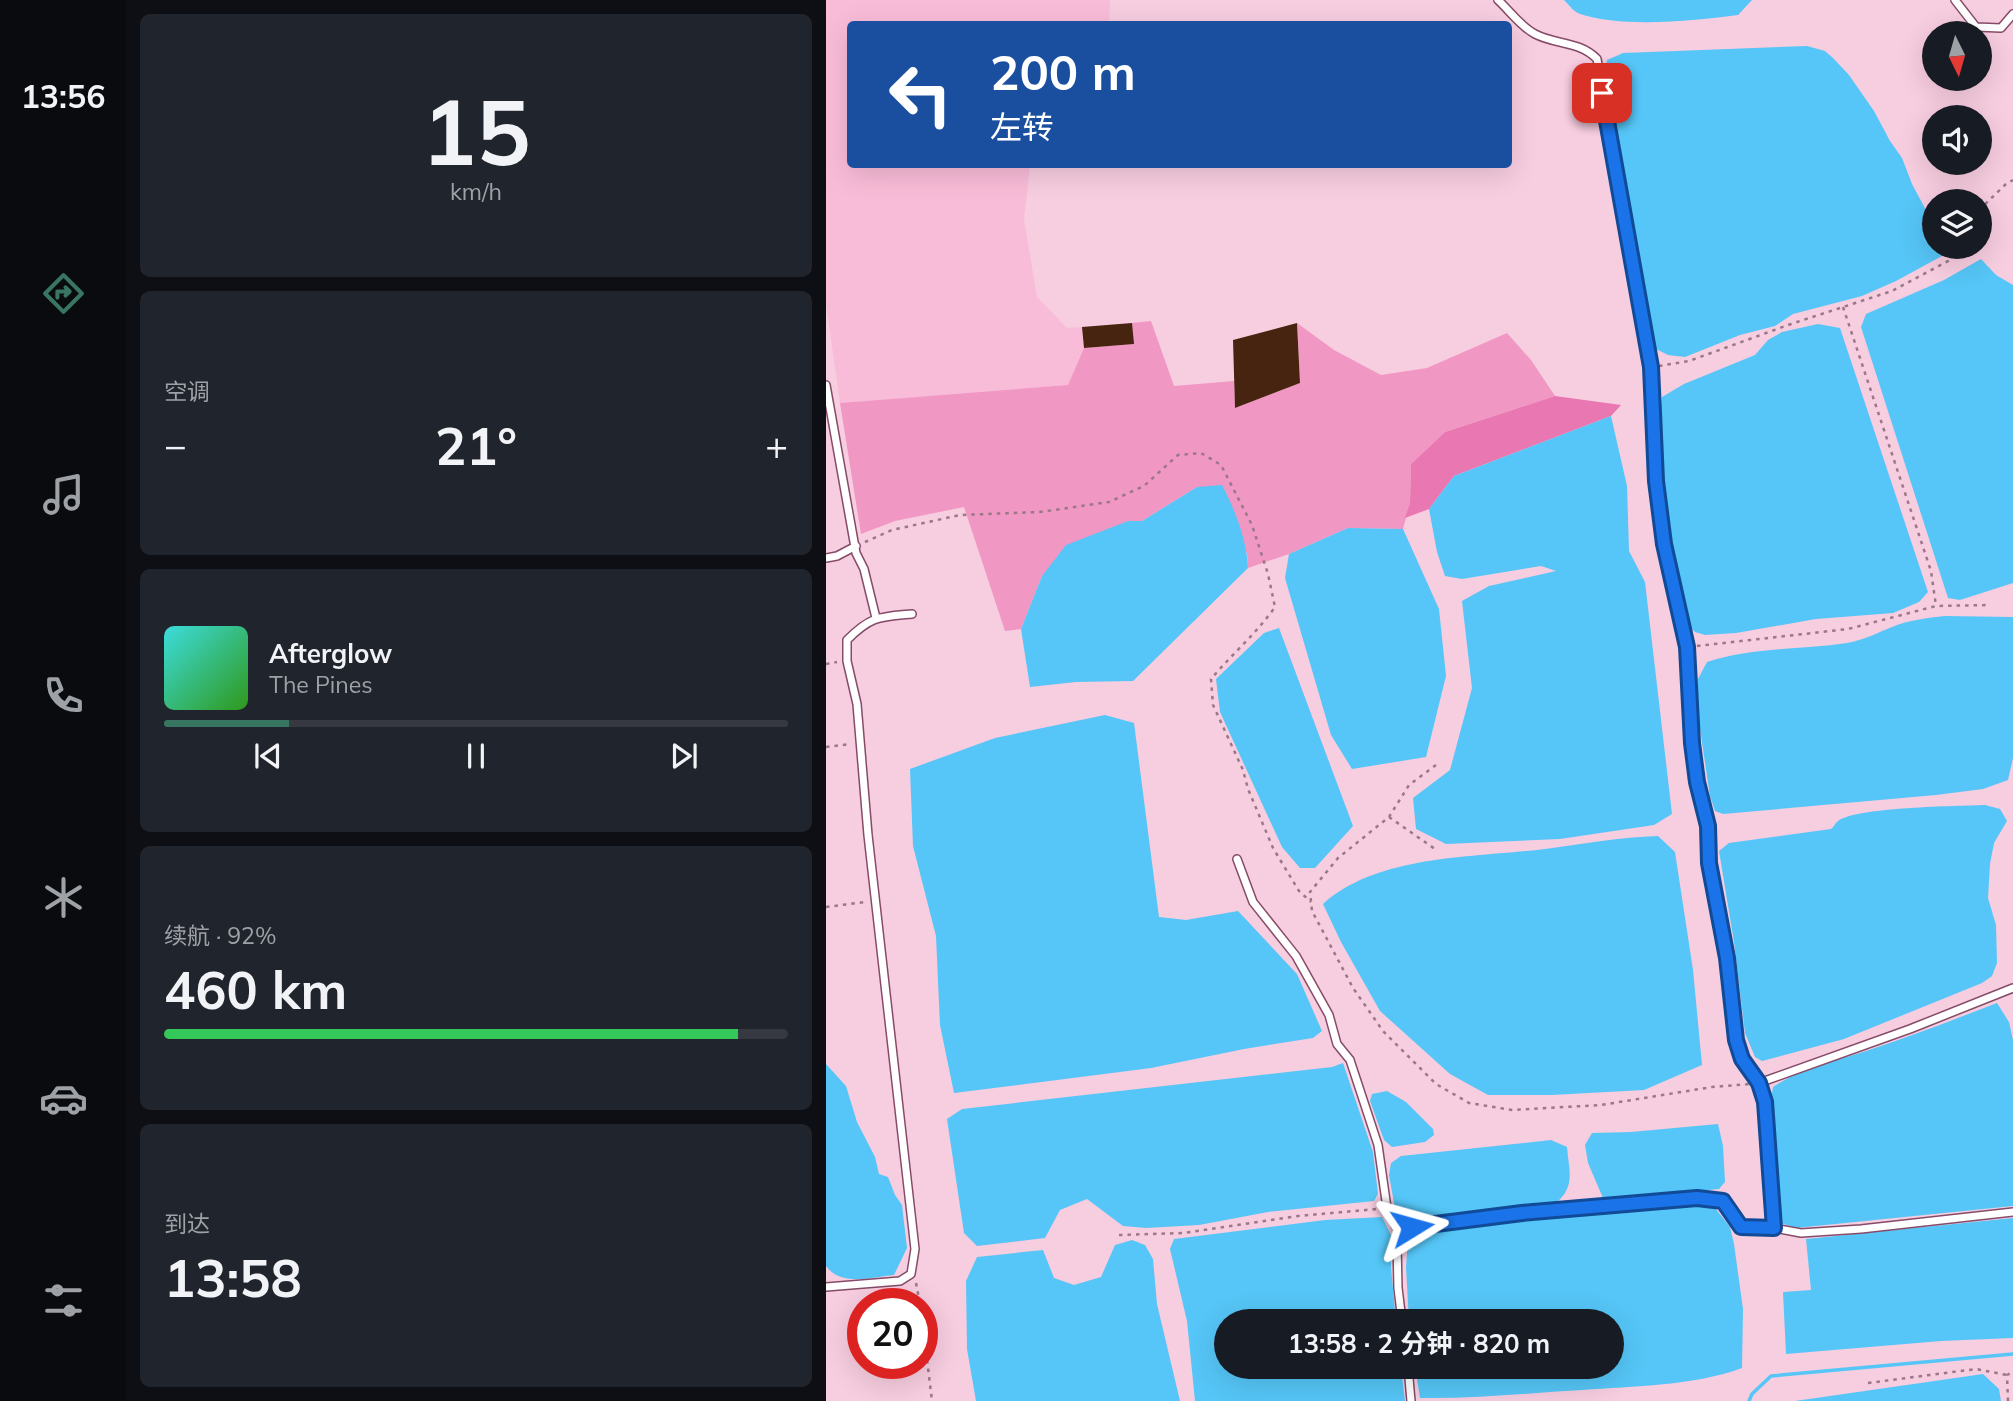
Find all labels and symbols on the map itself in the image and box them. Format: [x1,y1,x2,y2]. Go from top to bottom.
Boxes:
north arrow [1922,21,1992,91]
pin [1572,63,1632,123]
position arrow [1375,1190,1449,1264]
speed limit sign: 20 [847,1288,938,1379]

